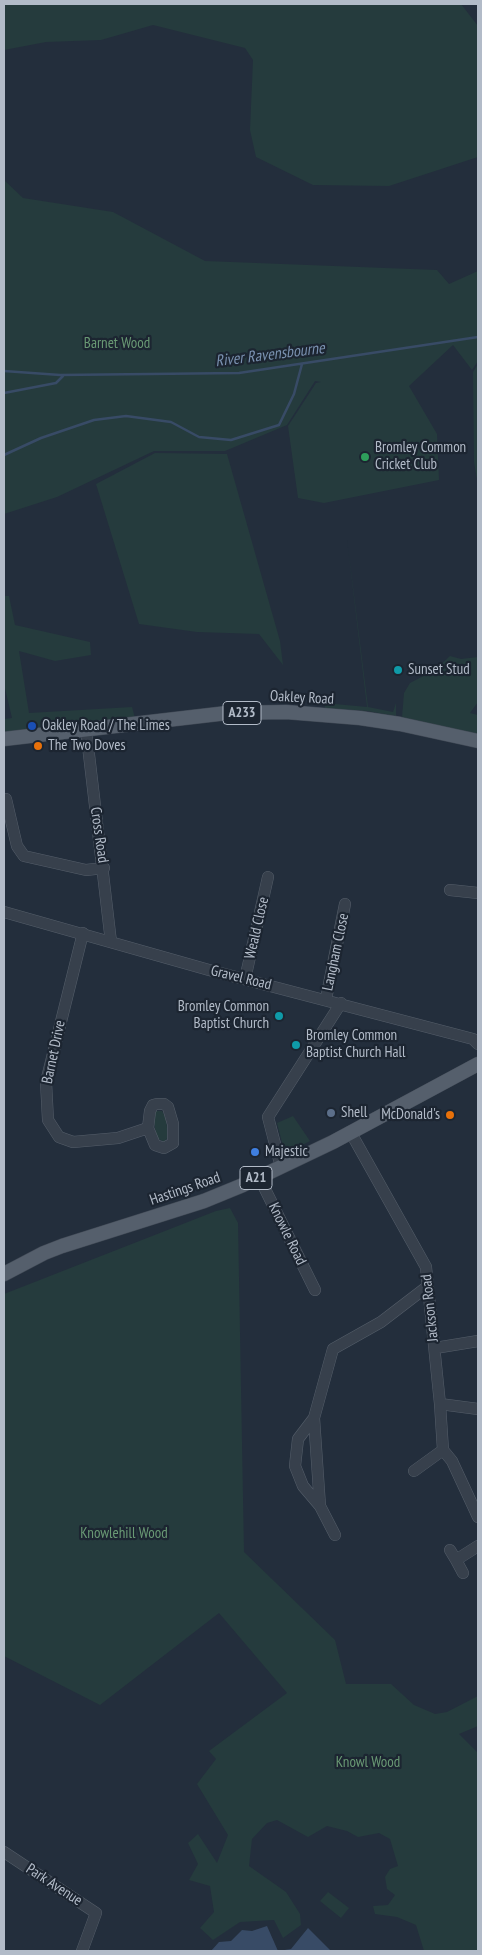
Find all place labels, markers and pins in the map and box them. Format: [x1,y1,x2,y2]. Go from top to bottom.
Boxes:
place label: Bromley Common Cricket Club [375,439,466,474]
marker: Bromley Common Cricket Club [359,451,371,463]
place label: Sunset Stud [408,661,470,679]
marker: Sunset Stud [392,664,404,676]
place label: Oakley Road / The Limes [42,717,170,735]
marker: Oakley Road / The Limes [26,720,38,732]
place label: The Two Doves [48,737,126,755]
marker: The Two Doves [32,740,44,752]
place label: Bromley Common Baptist Church [178,998,269,1033]
marker: Bromley Common Baptist Church [273,1010,285,1022]
place label: Bromley Common Baptist Church Hall [306,1027,406,1062]
marker: Bromley Common Baptist Church Hall [290,1039,302,1051]
place label: Shell [341,1104,367,1122]
place label: McDonald's [381,1106,440,1124]
marker: Shell [325,1107,337,1119]
marker: McDonald's [444,1109,456,1121]
place label: Majestic [265,1143,308,1161]
marker: Majestic [249,1146,261,1158]

